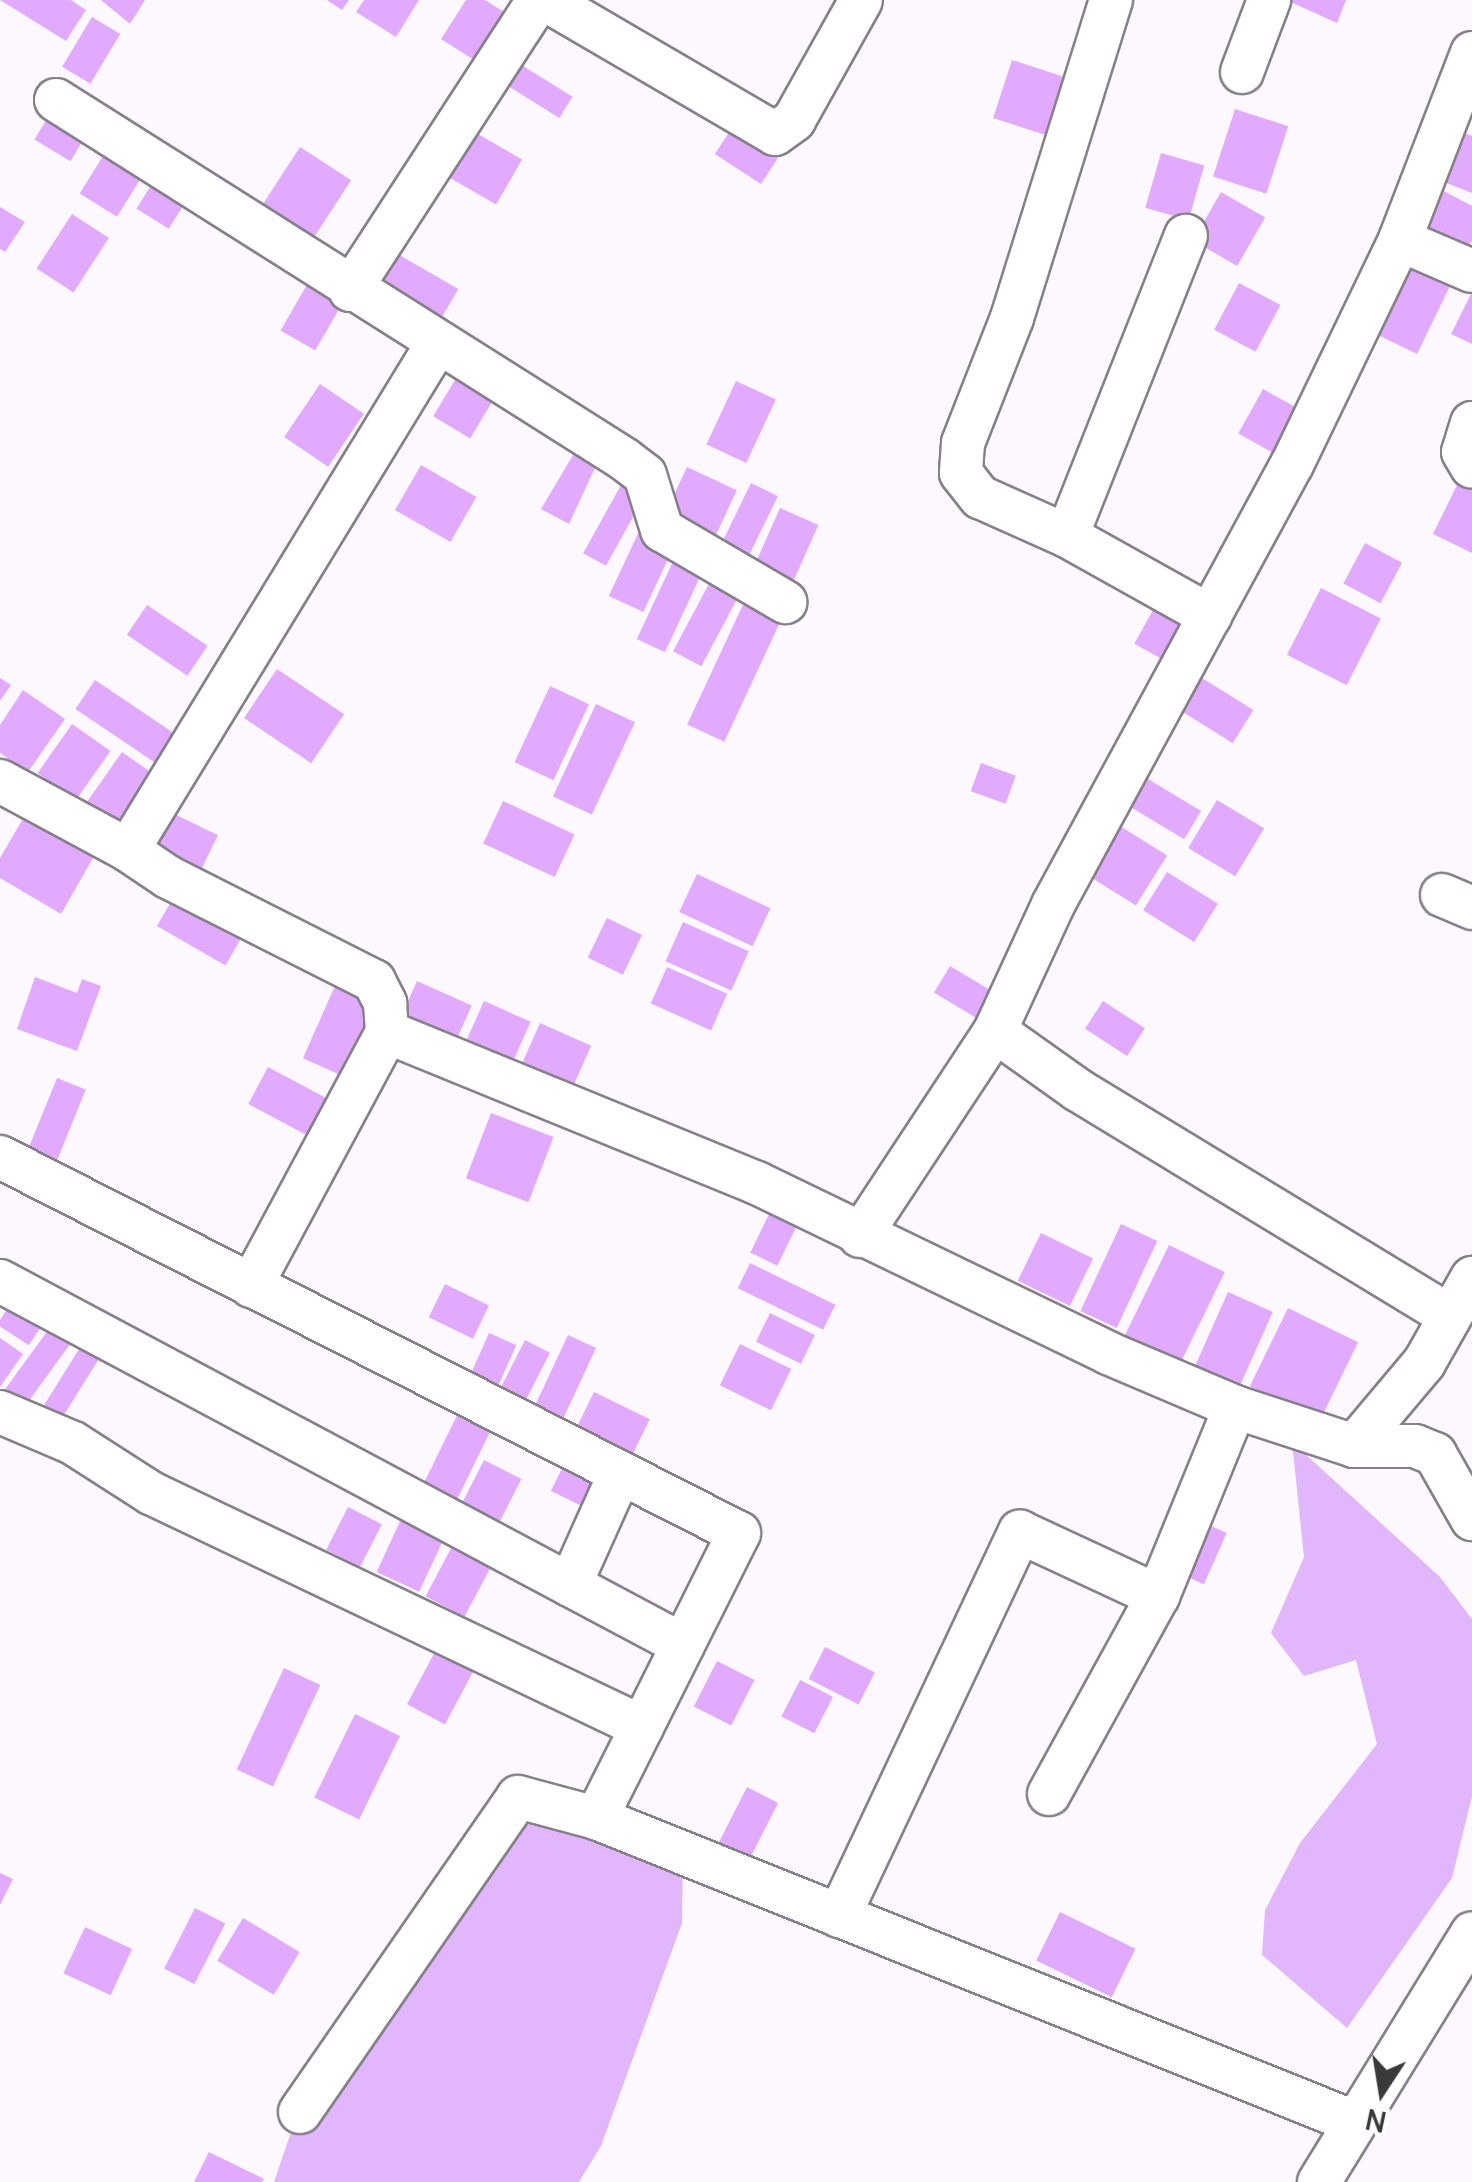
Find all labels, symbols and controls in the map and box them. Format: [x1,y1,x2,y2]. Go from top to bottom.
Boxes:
north arrow [1332,2042,1432,2142]
text: N [1362,2101,1390,2142]

